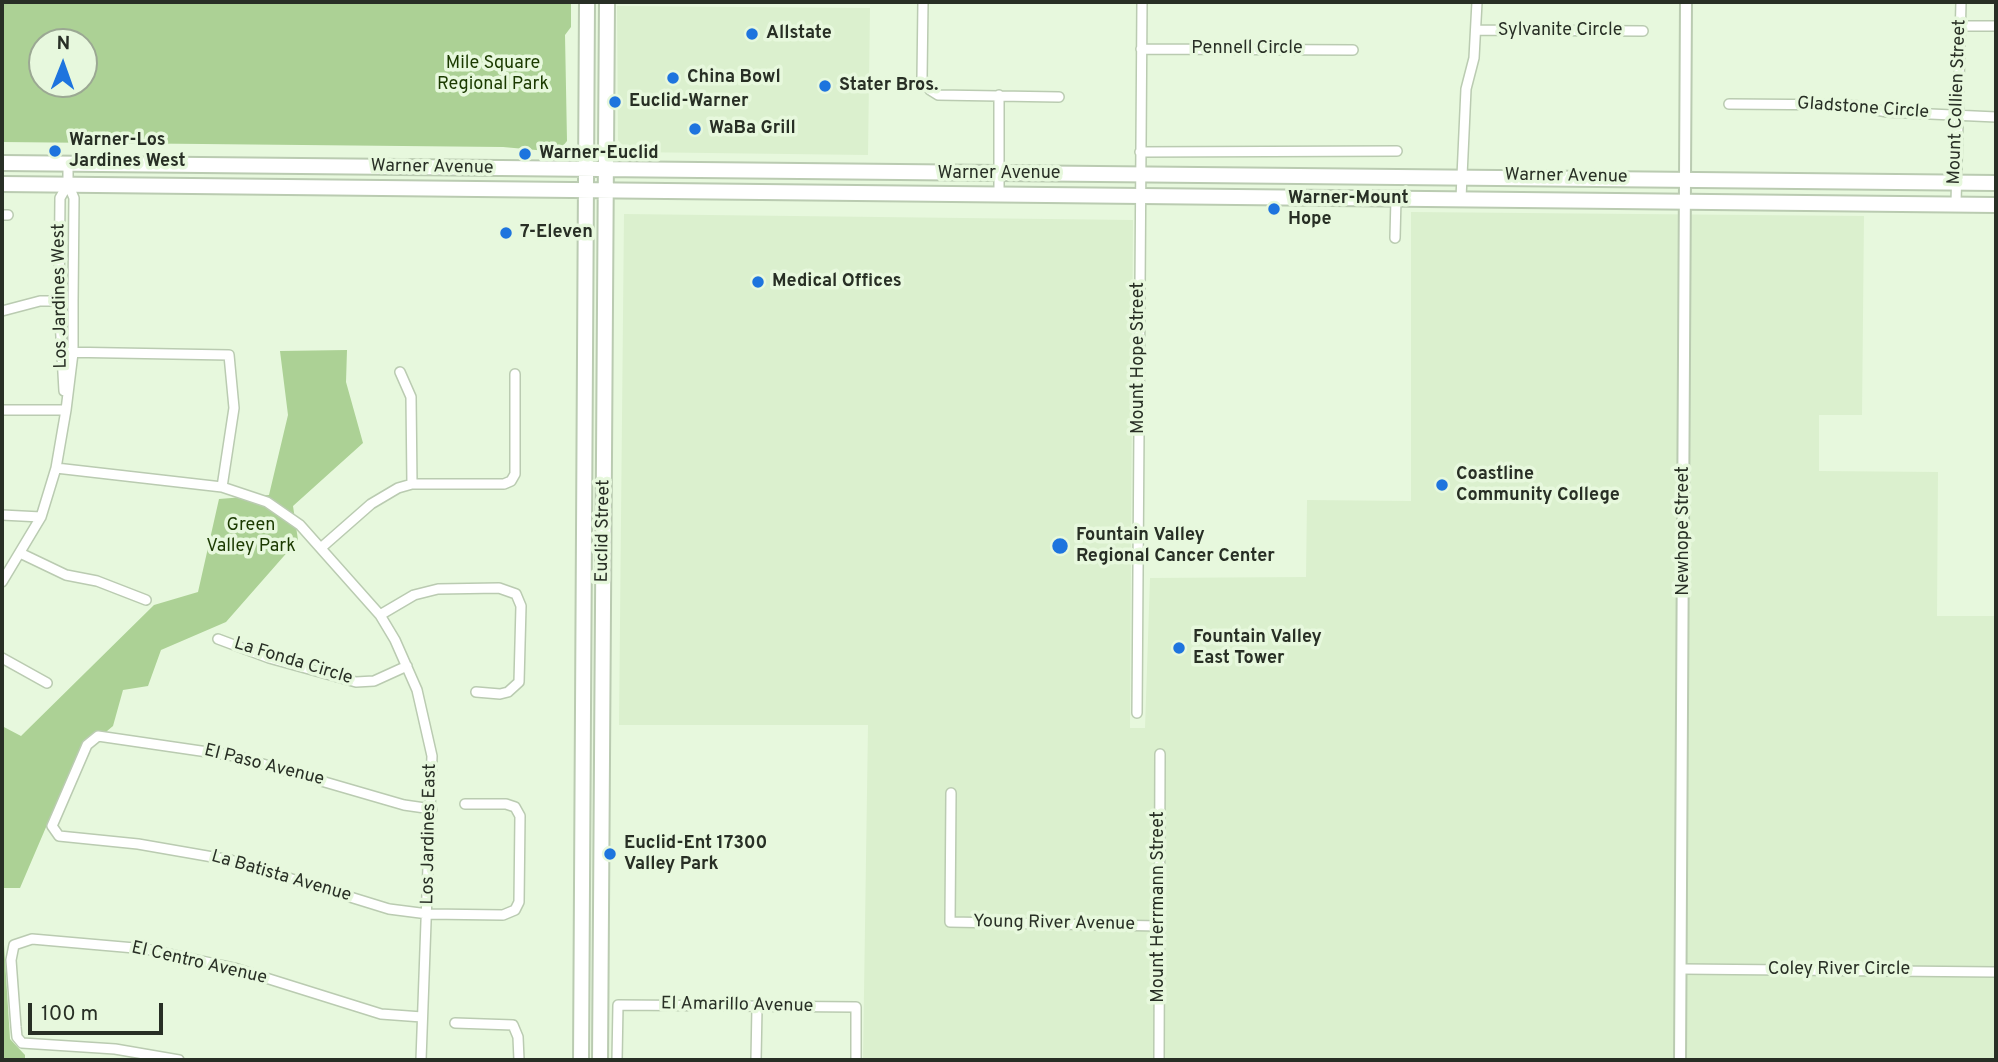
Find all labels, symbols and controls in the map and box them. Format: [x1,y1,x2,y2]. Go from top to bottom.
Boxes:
street label: Mount Collien Street [1944,19,1972,185]
street label: Sylvanite Circle [1498,20,1622,42]
place label: Allstate [766,23,832,45]
marker: Allstate [744,26,760,42]
north arrow [28,28,98,98]
text: N [56,32,70,56]
street label: Pennell Circle [1191,38,1303,60]
park label: Mile Square Regional Park [437,53,549,96]
place label: China Bowl [687,67,781,89]
marker: China Bowl [665,70,681,86]
place label: Stater Bros. [839,75,938,97]
marker: Stater Bros. [817,78,833,94]
place label: Euclid-Warner [629,91,749,113]
marker: Euclid-Warner [607,94,623,110]
street label: Gladstone Circle [1796,94,1930,124]
place label: WaBa Grill [709,118,796,140]
marker: WaBa Grill [687,121,703,137]
place label: Warner-Los Jardines West [69,130,186,172]
marker: Warner-Los Jardines West [47,143,63,159]
place label: Warner-Euclid [539,143,659,165]
marker: Warner-Euclid [517,146,533,162]
street label: Warner Avenue [370,156,494,180]
street label: Warner Avenue [938,163,1060,185]
street label: Warner Avenue [1504,165,1628,189]
place label: Warner-Mount Hope [1288,188,1408,230]
marker: Warner-Mount Hope [1266,201,1282,217]
place label: 7-Eleven [520,222,593,244]
street label: Los Jardines West [49,223,73,369]
marker: 7-Eleven [498,225,514,241]
place label: Medical Offices [772,271,902,293]
marker: Medical Offices [750,274,766,290]
street label: Mount Hope Street [1128,282,1150,434]
place label: Coastline Community College [1456,464,1620,506]
street label: Newhope Street [1673,466,1695,596]
marker: Coastline Community College [1434,477,1450,493]
street label: Euclid Street [592,479,616,583]
park label: Green Valley Park [206,515,296,558]
place label: Fountain Valley Regional Cancer Center [1076,525,1275,568]
marker: Fountain Valley Regional Cancer Center [1050,536,1070,556]
place label: Fountain Valley East Tower [1193,627,1322,670]
street label: La Fonda Circle [231,634,355,690]
marker: Fountain Valley East Tower [1171,640,1187,656]
street label: El Paso Avenue [202,741,326,791]
street label: Los Jardines East [418,763,442,905]
street label: Mount Herrmann Street [1148,811,1170,1003]
place label: Euclid-Ent 17300 Valley Park [624,833,767,876]
marker: Euclid-Ent 17300 Valley Park [602,846,618,862]
street label: La Batista Avenue [208,847,354,907]
street label: Young River Avenue [973,912,1135,936]
street label: El Centro Avenue [129,938,269,990]
street label: Coley River Circle [1768,959,1910,981]
scale bar [32,988,166,1032]
street label: El Amarillo Avenue [661,994,813,1018]
text: 100 m [41,1001,98,1028]

